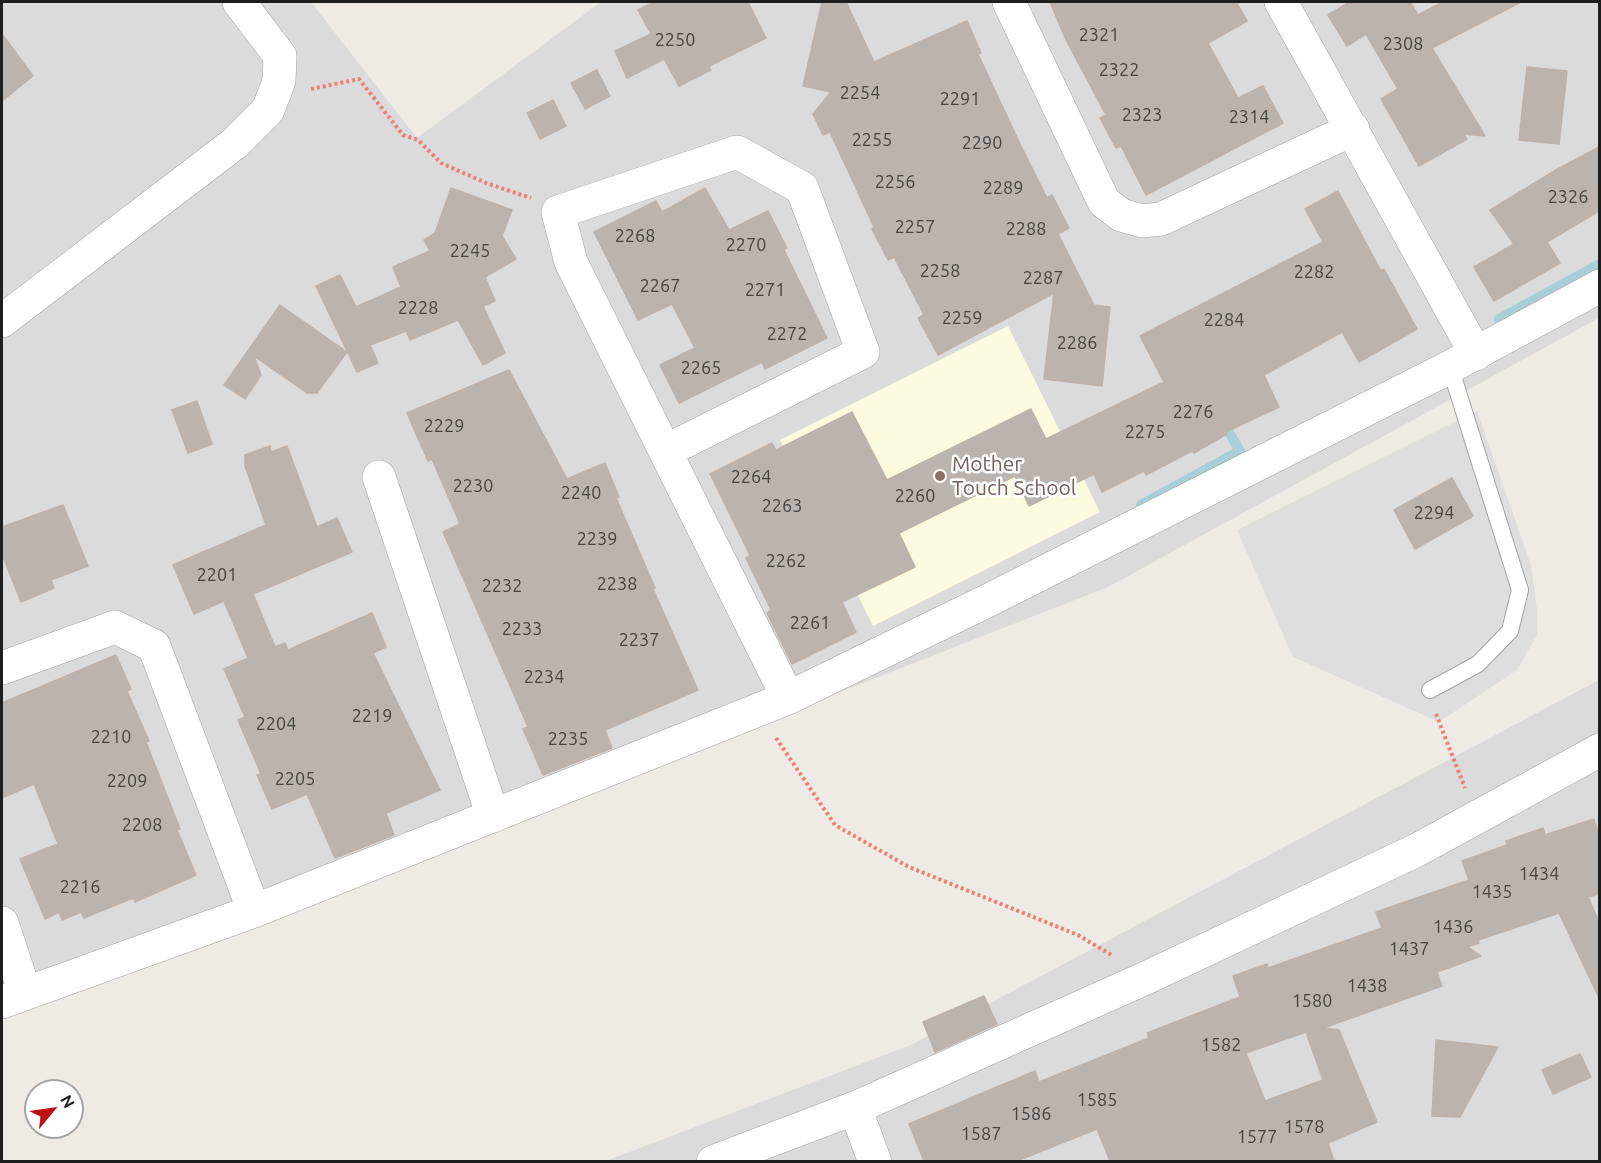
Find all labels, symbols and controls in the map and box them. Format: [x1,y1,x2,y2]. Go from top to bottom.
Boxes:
house number: 2321 [1079,24,1119,46]
house number: 2250 [655,29,695,51]
house number: 2308 [1383,33,1423,55]
house number: 2322 [1099,59,1139,81]
house number: 2254 [840,82,880,104]
house number: 2291 [940,88,980,110]
house number: 2323 [1122,104,1162,126]
house number: 2314 [1229,106,1269,128]
house number: 2255 [852,129,892,151]
house number: 2290 [962,132,1002,154]
house number: 2256 [875,171,915,193]
house number: 2289 [983,177,1023,199]
house number: 2326 [1548,186,1588,208]
house number: 2257 [895,216,935,238]
house number: 2288 [1006,218,1046,240]
house number: 2268 [615,225,655,247]
house number: 2270 [726,234,766,256]
house number: 2245 [450,240,490,262]
house number: 2258 [920,260,960,282]
house number: 2282 [1294,261,1334,283]
house number: 2287 [1023,267,1063,289]
house number: 2267 [640,275,680,297]
house number: 2271 [745,279,785,301]
house number: 2228 [398,297,438,319]
house number: 2259 [942,307,982,329]
house number: 2284 [1204,309,1244,331]
house number: 2272 [767,323,807,345]
house number: 2286 [1057,332,1097,354]
house number: 2265 [681,357,721,379]
house number: 2276 [1173,401,1213,423]
house number: 2229 [424,415,464,437]
house number: 2275 [1125,421,1165,443]
place label: Mother Touch School [952,451,1076,501]
house number: 2264 [731,466,771,488]
marker: Mother Touch School [933,469,947,483]
house number: 2230 [453,475,493,497]
house number: 2240 [561,482,601,504]
house number: 2260 [895,485,935,507]
house number: 2263 [762,495,802,517]
house number: 2294 [1414,502,1454,524]
house number: 2239 [577,528,617,550]
house number: 2262 [766,550,806,572]
house number: 2201 [197,564,237,586]
house number: 2238 [597,573,637,595]
house number: 2232 [482,575,522,597]
house number: 2261 [790,612,830,634]
house number: 2233 [502,618,542,640]
house number: 2237 [619,629,659,651]
house number: 2234 [524,666,564,688]
house number: 2219 [352,705,392,727]
house number: 2204 [256,713,296,735]
house number: 2210 [91,726,131,748]
house number: 2235 [548,728,588,750]
house number: 2205 [275,768,315,790]
house number: 2209 [107,770,147,792]
house number: 2208 [122,814,162,836]
house number: 1434 [1519,863,1559,885]
house number: 2216 [60,876,100,898]
house number: 1435 [1472,881,1512,903]
house number: 1436 [1433,916,1473,938]
house number: 1437 [1389,938,1429,960]
house number: 1438 [1347,975,1387,997]
house number: 1580 [1292,990,1332,1012]
house number: 1582 [1201,1034,1241,1056]
north arrow [24,1079,84,1139]
house number: 1585 [1077,1089,1117,1111]
text: N [57,1092,79,1111]
house number: 1586 [1011,1103,1051,1125]
house number: 1578 [1284,1116,1324,1138]
house number: 1587 [961,1123,1001,1145]
house number: 1577 [1237,1126,1277,1148]

